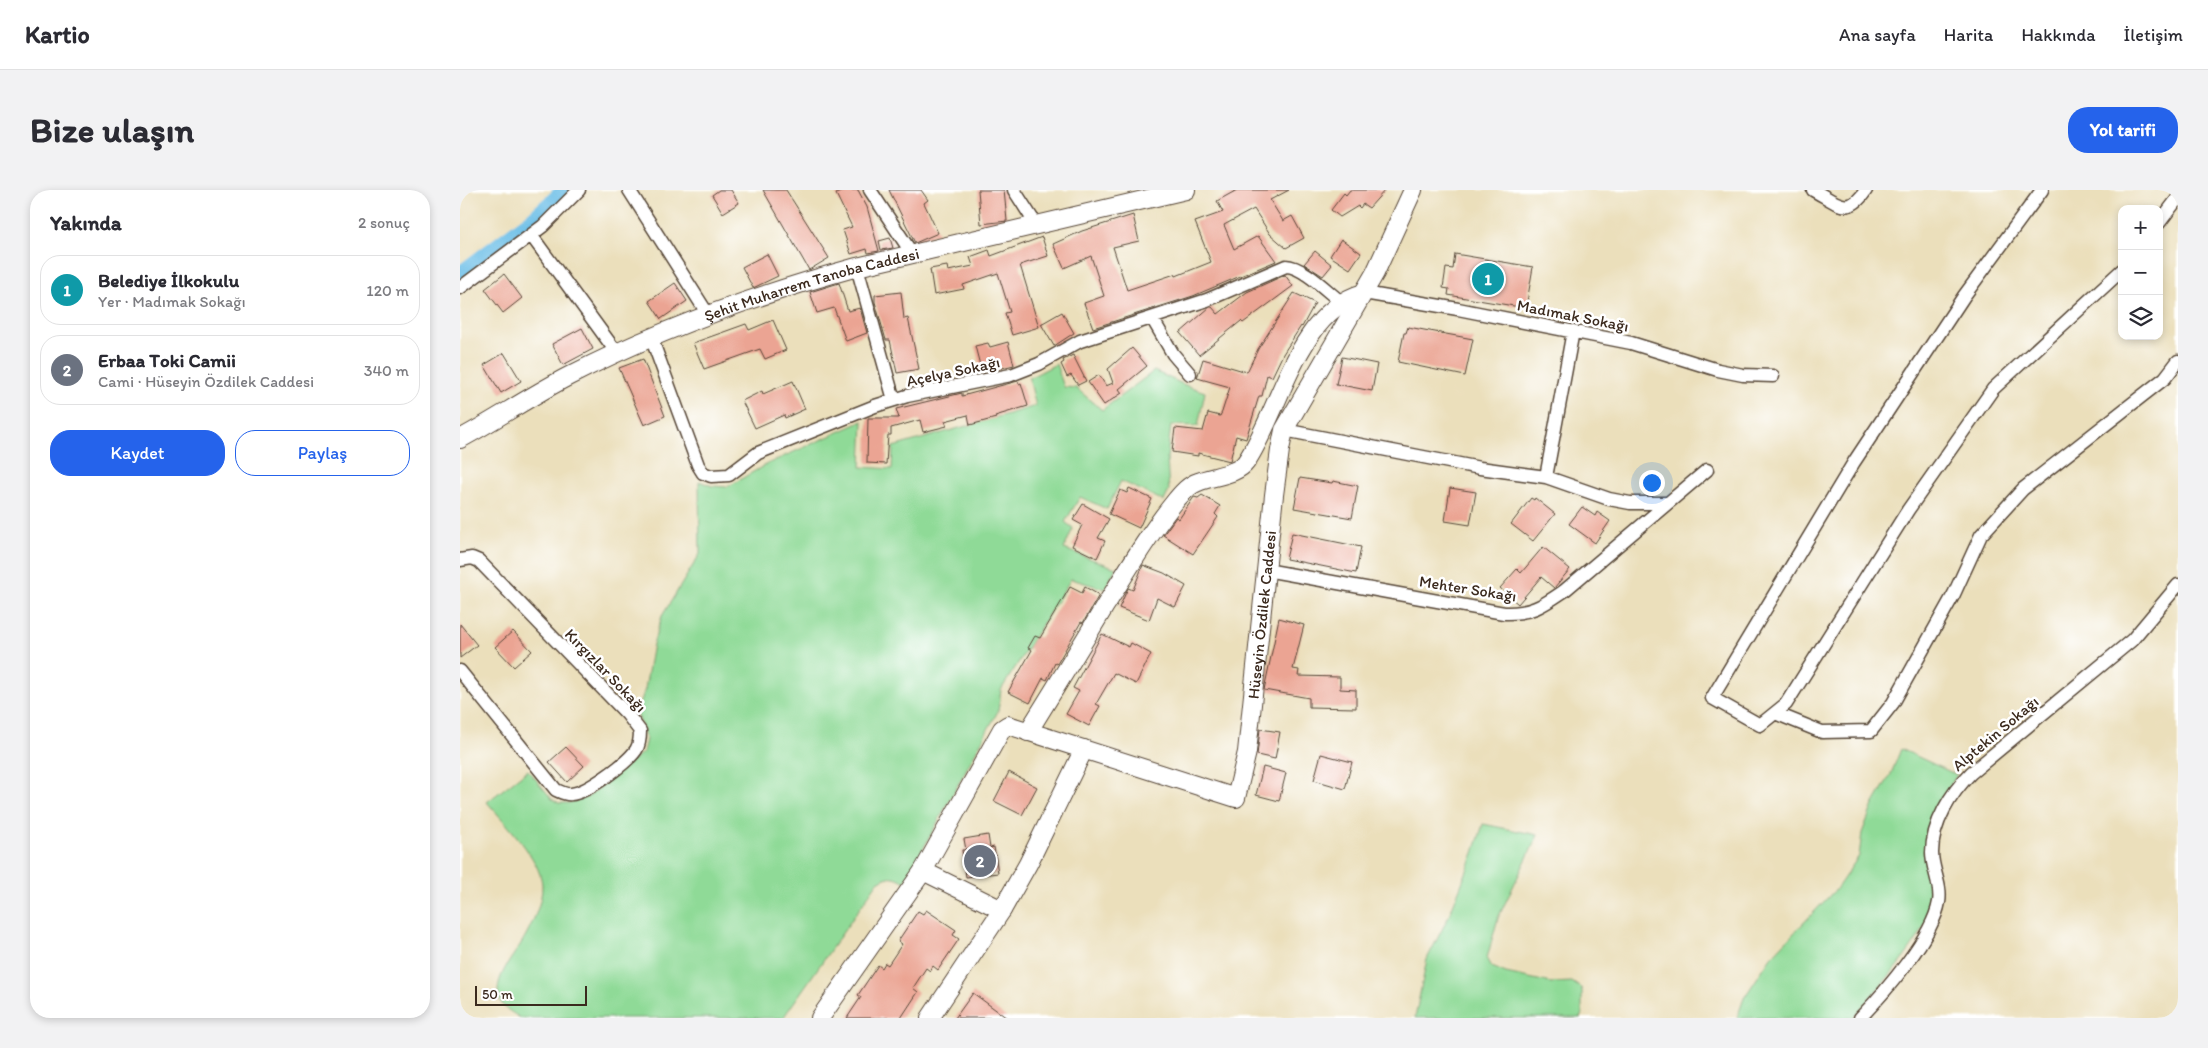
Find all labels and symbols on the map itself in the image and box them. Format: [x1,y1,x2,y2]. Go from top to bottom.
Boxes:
street label: Şehit Muharrem Tanoba Caddesi [701,244,921,326]
pin: 1 [1472,260,1504,298]
street label: Madımak Sokağı [1515,295,1630,336]
street label: Açelya Sokağı [905,352,1002,391]
your location [1639,470,1665,496]
street label: Hüseyin Özdilek Caddesi [1244,530,1280,700]
street label: Mehter Sokağı [1418,571,1518,606]
street label: Kırgızlar Sokağı [561,625,650,716]
street label: Alptekin Sokağı [1948,692,2042,775]
pin: 2 [964,842,996,880]
scale bar [475,983,588,1006]

